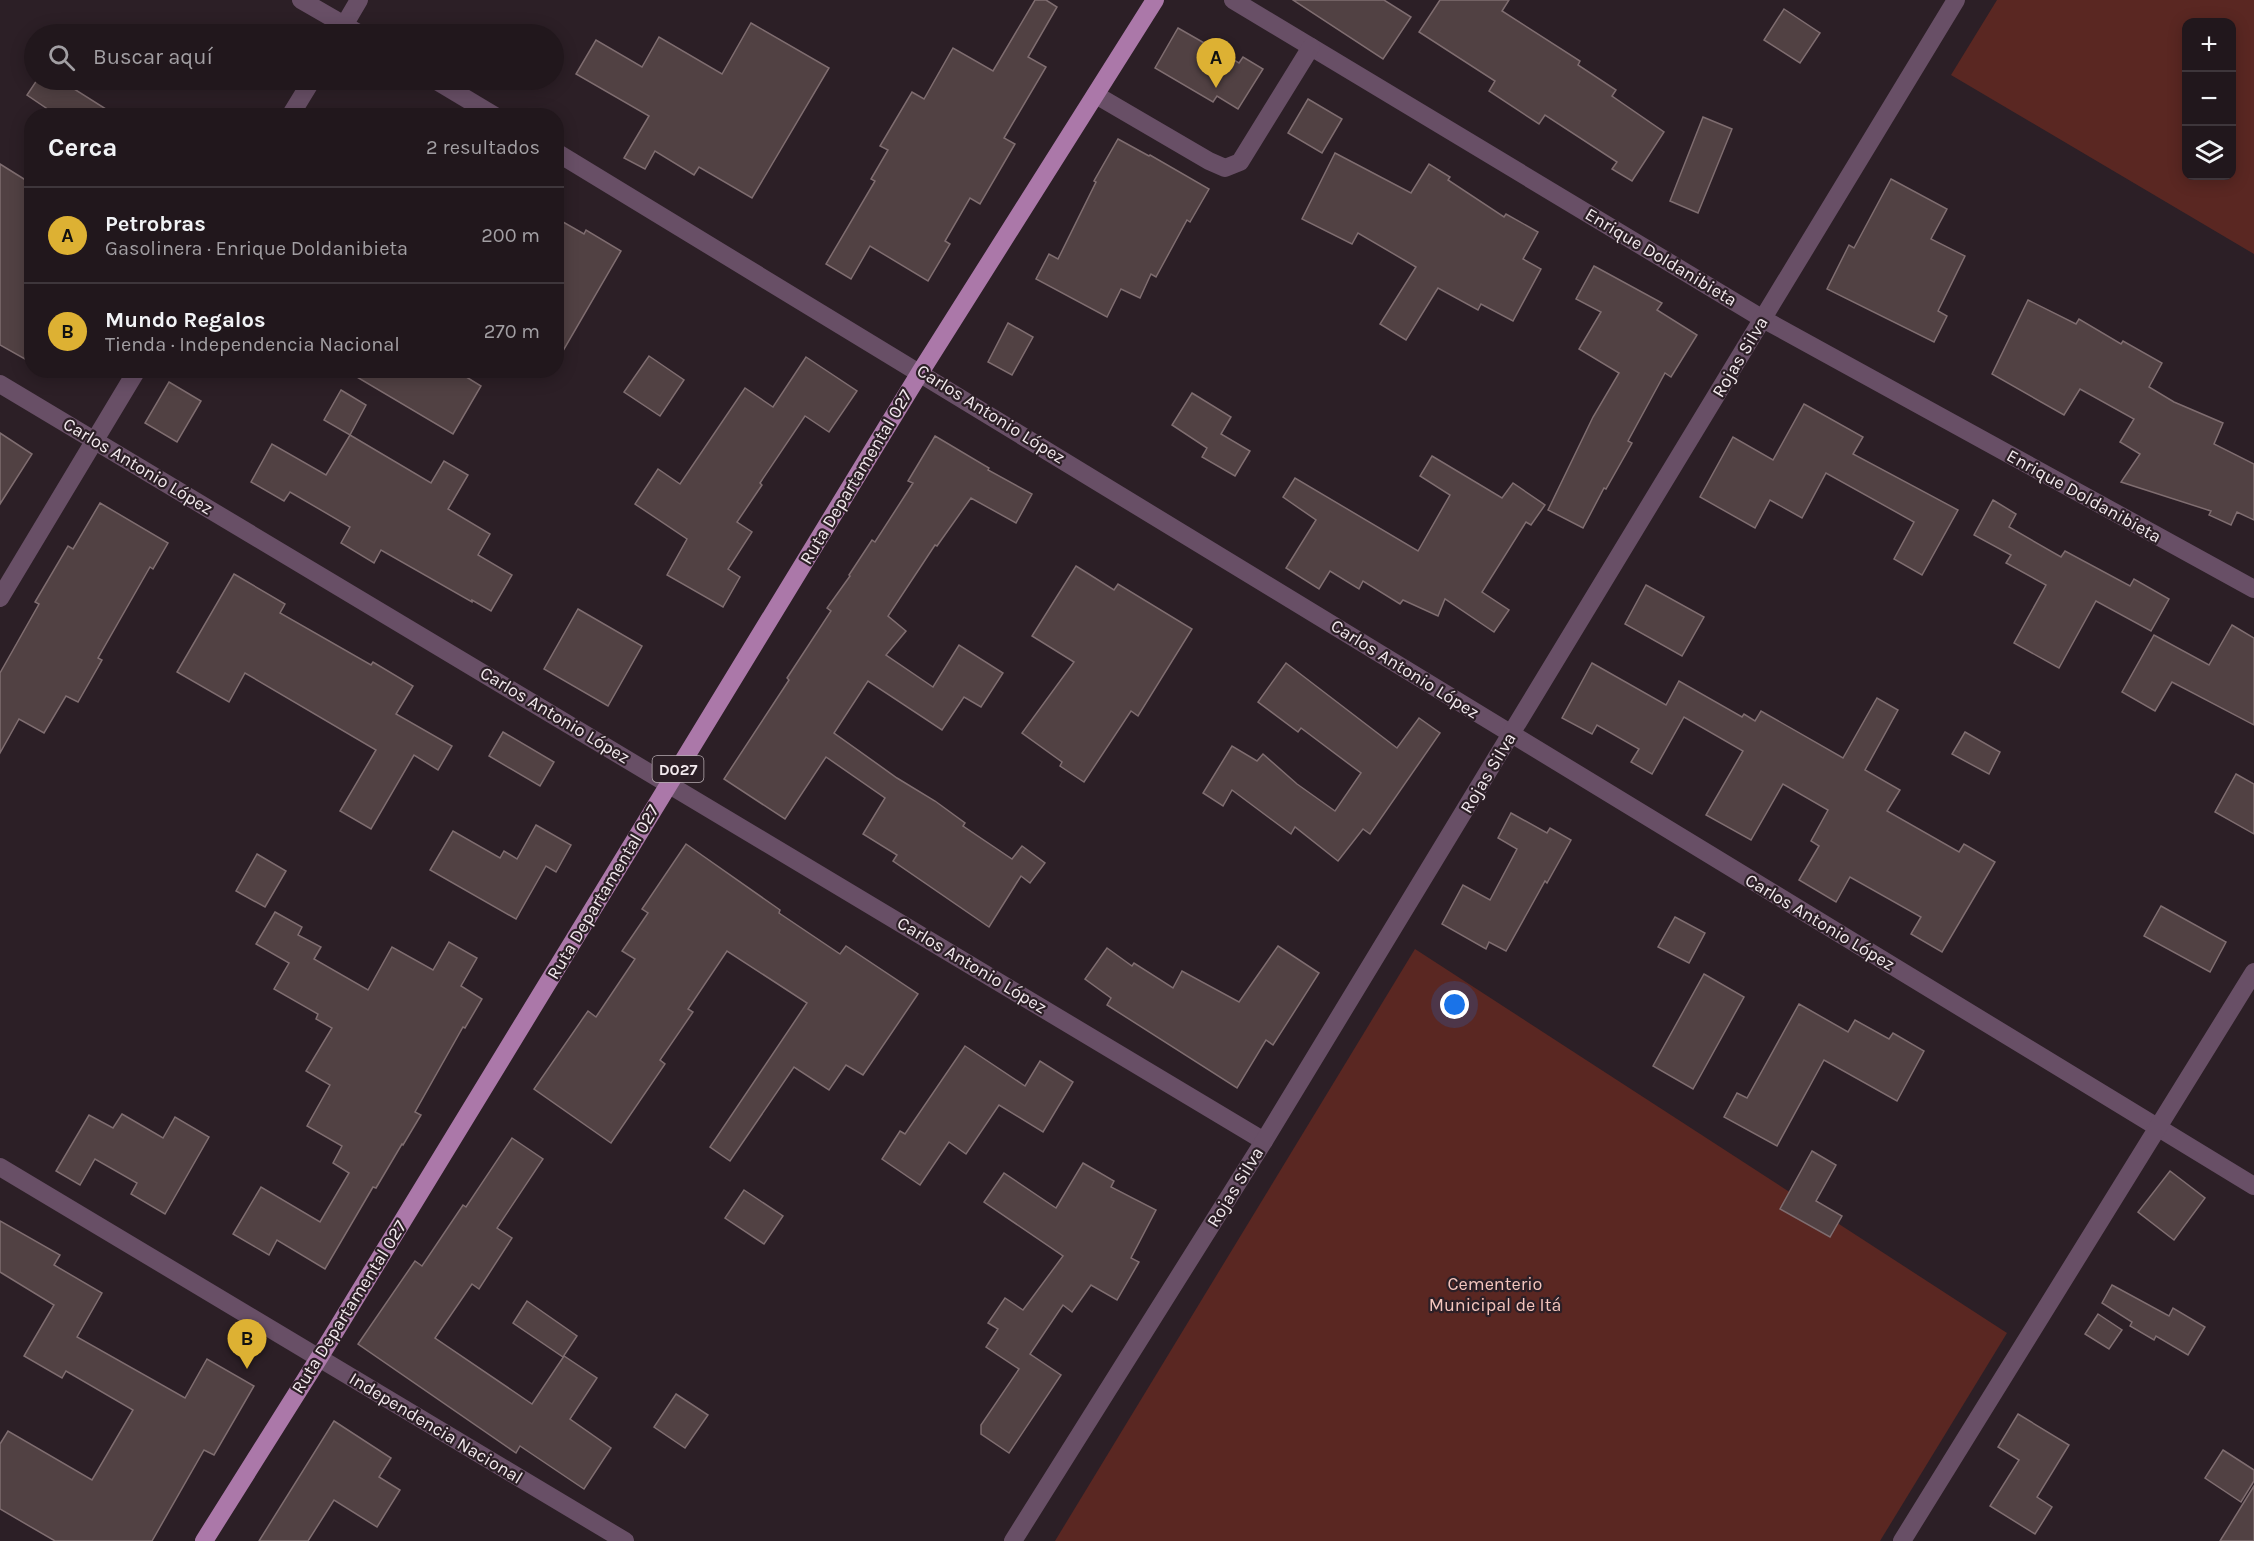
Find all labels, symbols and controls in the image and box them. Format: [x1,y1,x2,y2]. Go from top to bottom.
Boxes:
map controls [2182,18,2236,180]
button: + [2182,18,2236,72]
search box [24,24,564,90]
pin: A [1196,38,1236,88]
icon: search [45,41,78,74]
text: Buscar aquí [93,44,213,70]
button: − [2182,72,2236,126]
button: layers [2182,126,2236,180]
text: Cerca [48,132,117,163]
text: 2 resultados [426,136,540,159]
street label: Enrique Doldanibieta [1581,203,1741,311]
text: Petrobras [105,211,206,237]
text: A [61,224,74,247]
text: 200 m [481,224,540,247]
text: Gasolinera · Enrique Doldanibieta [105,237,408,260]
text: Mundo Regalos [105,307,266,333]
street label: Rojas Silva [1707,313,1773,401]
text: B [61,320,74,343]
text: 270 m [484,320,540,343]
text: Tienda · Independencia Nacional [105,333,400,356]
street label: Carlos Antonio López [913,359,1069,469]
street label: Ruta Departamental 027 [795,385,917,568]
street label: Carlos Antonio López [59,413,217,519]
street label: Enrique Doldanibieta [2003,444,2165,548]
street label: Carlos Antonio López [1327,614,1483,724]
street label: Carlos Antonio López [476,662,634,768]
street label: Rojas Silva [1455,729,1521,817]
road number: D027 [652,756,704,782]
street label: Ruta Departamental 027 [542,800,664,983]
street label: Carlos Antonio López [1741,869,1899,975]
street label: Carlos Antonio López [893,912,1051,1018]
your location [1440,990,1469,1019]
street label: Rojas Silva [1202,1143,1268,1231]
street label: Ruta Departamental 027 [287,1216,412,1398]
park label: Cementerio Municipal de Itá [1429,1273,1561,1316]
pin: B [228,1320,266,1369]
street label: Independencia Nacional [345,1367,527,1489]

